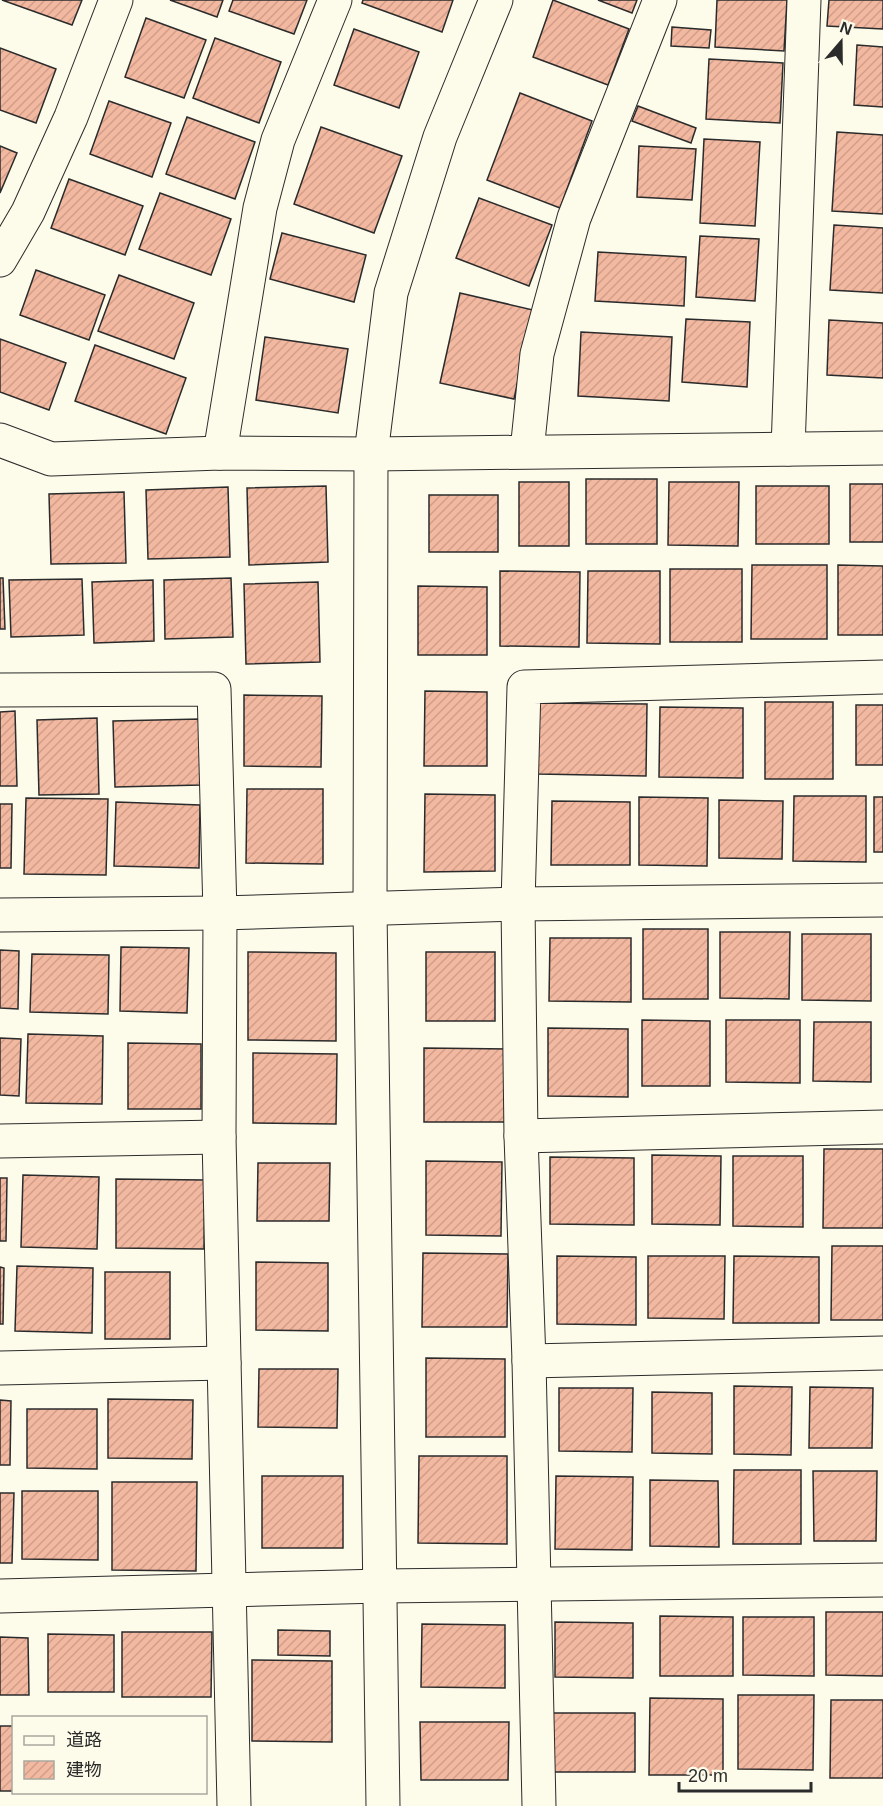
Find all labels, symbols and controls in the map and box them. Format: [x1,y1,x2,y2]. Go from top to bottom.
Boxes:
north arrow [811,12,871,72]
text: N [838,18,854,38]
legend [12,1716,207,1794]
text: 道路 [66,1730,102,1750]
scale bar [679,1755,811,1793]
text: 建物 [66,1760,102,1780]
text: 20 m [688,1766,728,1786]

